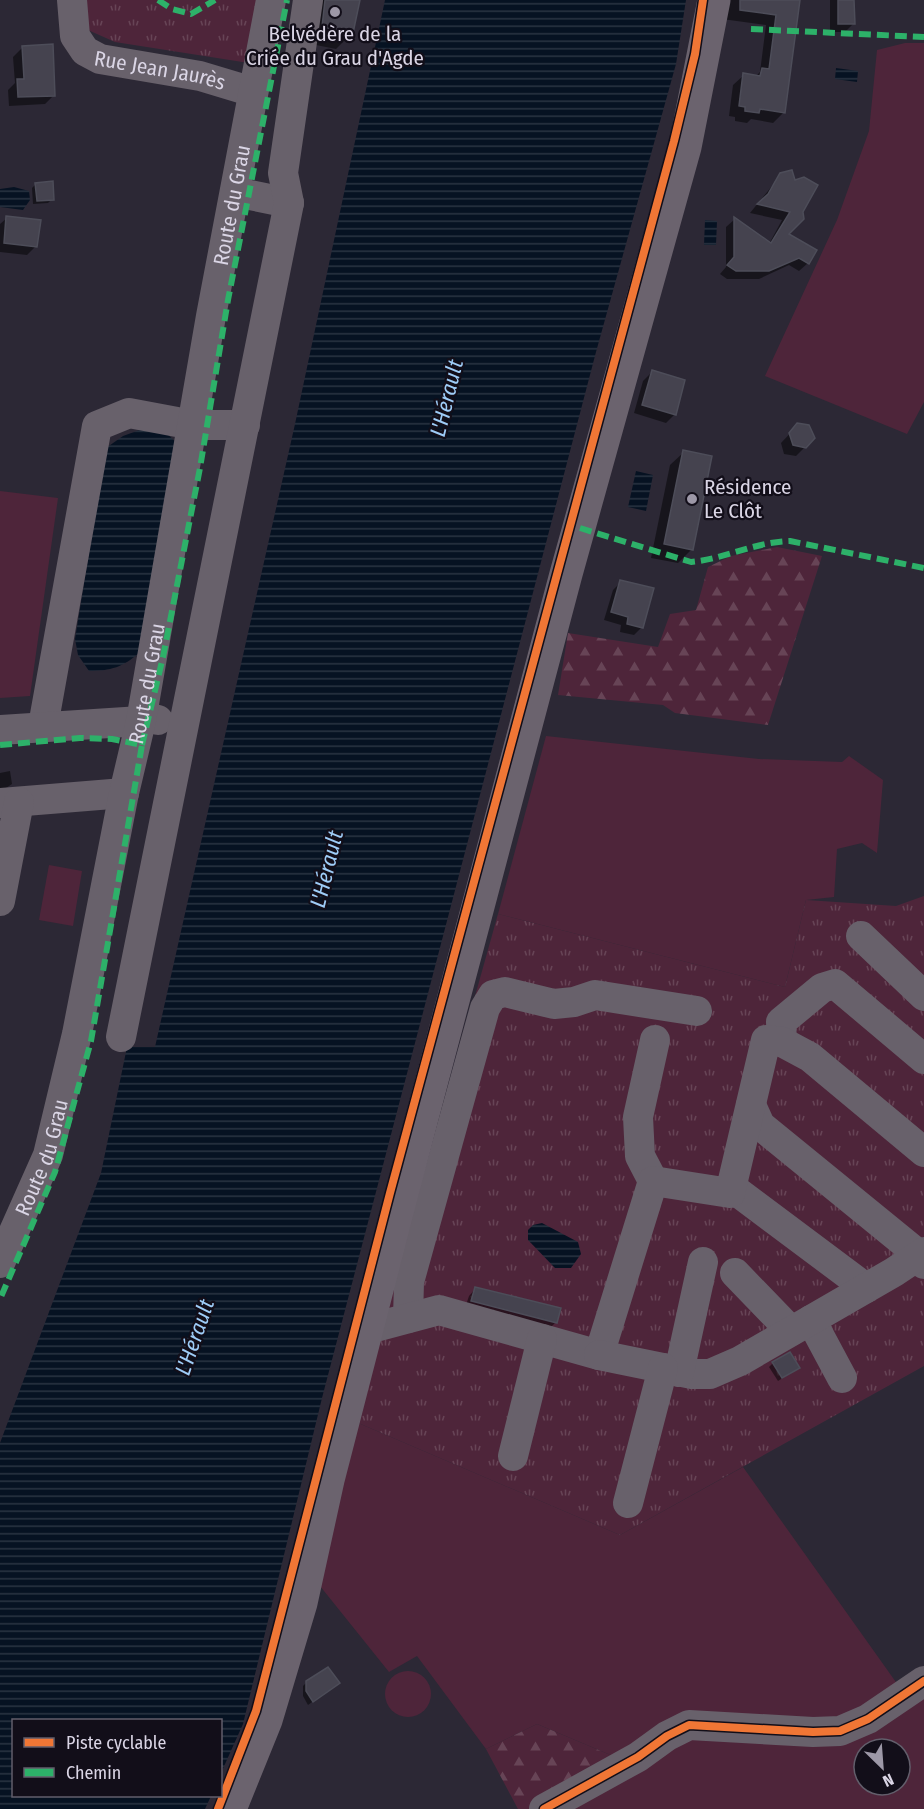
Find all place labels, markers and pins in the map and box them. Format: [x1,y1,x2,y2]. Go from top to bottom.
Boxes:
marker: Belvédère de la Criée du Grau d'Agde [328,5,342,19]
place label: Belvédère de la Criée du Grau d'Agde [246,21,424,71]
place label: Résidence Le Clôt [704,474,791,524]
marker: Résidence Le Clôt [685,492,699,506]

